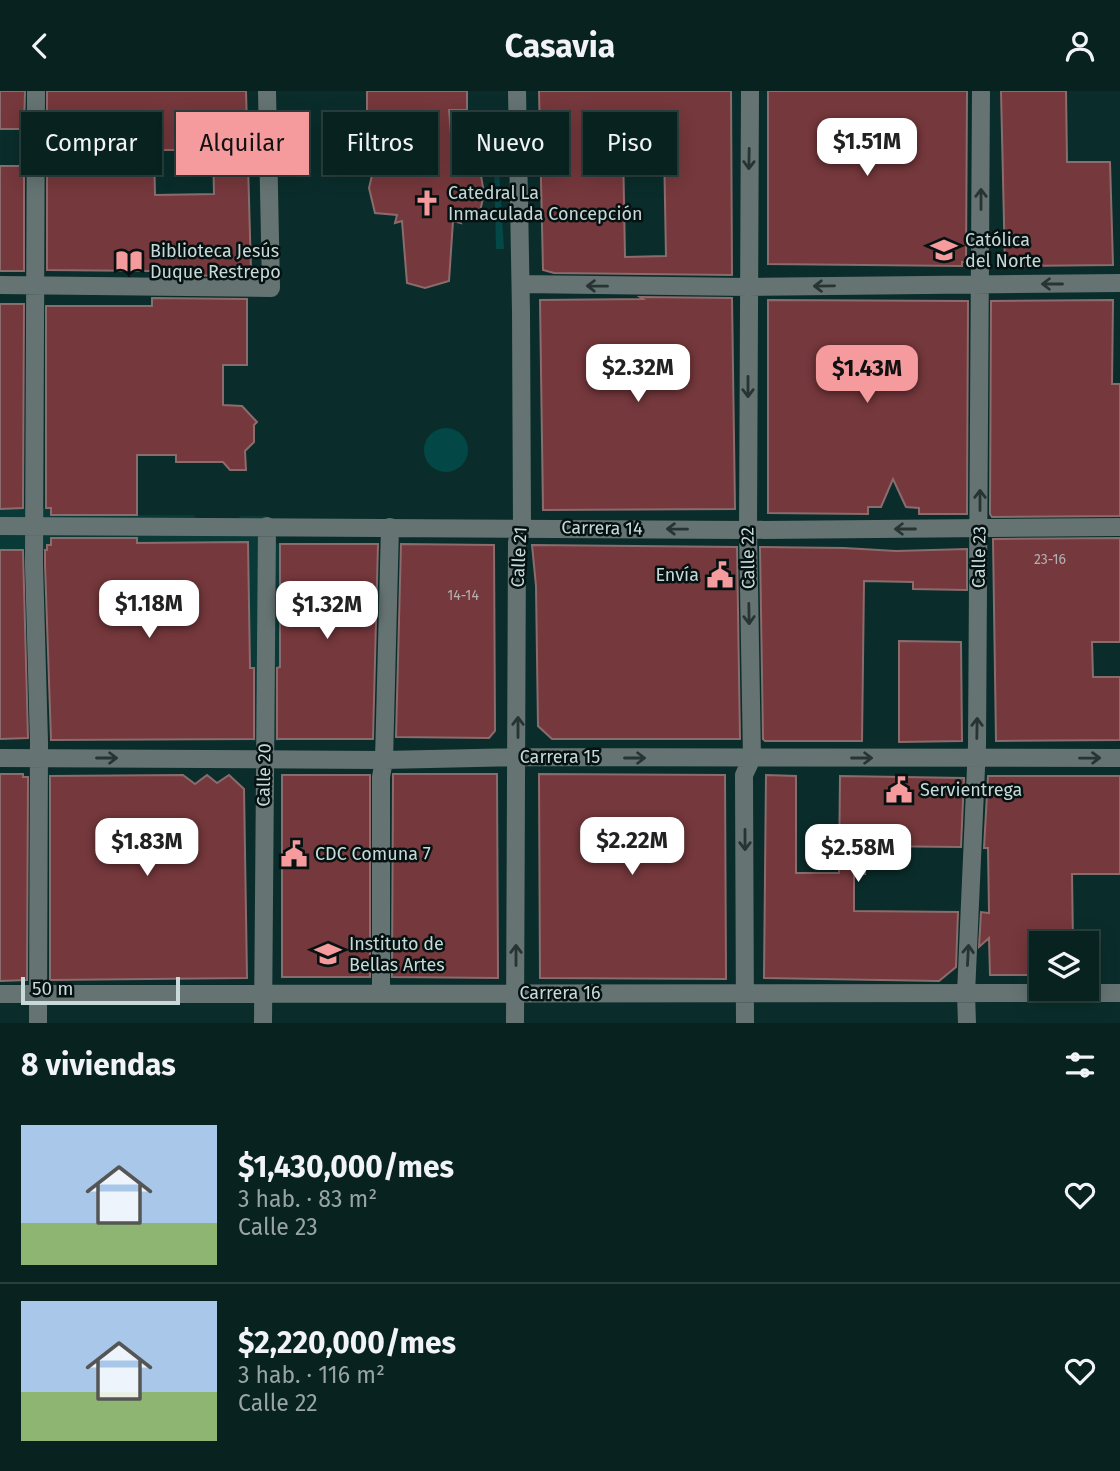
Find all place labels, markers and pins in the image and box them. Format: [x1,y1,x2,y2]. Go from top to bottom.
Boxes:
pin: $1.51M [810,119,924,178]
place label: Catedral La Inmaculada Concepción [448,182,643,225]
church icon: Catedral La Inmaculada Concepción [412,188,442,218]
place label: Católica del Norte [965,229,1041,272]
school or university icon: Católica del Norte [929,235,959,265]
place label: Biblioteca Jesús Duque Restrepo [150,240,281,283]
library icon: Biblioteca Jesús Duque Restrepo [114,246,144,276]
pin: $2.32M [581,345,695,404]
pin: $1.43M [810,345,924,405]
public building icon: Envía [705,560,735,590]
place label: Envía [655,564,699,586]
pin: $1.18M [92,581,206,640]
pin: $1.32M [270,581,384,641]
public building icon: Servientrega [884,775,914,805]
place label: Servientrega [920,779,1022,801]
pin: $2.22M [575,817,689,877]
pin: $1.83M [90,819,204,878]
pin: $2.58M [801,825,915,884]
public building icon: CDC Comuna 7 [279,839,309,869]
place label: CDC Comuna 7 [315,843,431,865]
place label: Instituto de Bellas Artes [349,933,445,976]
school or university icon: Instituto de Bellas Artes [313,939,343,969]

